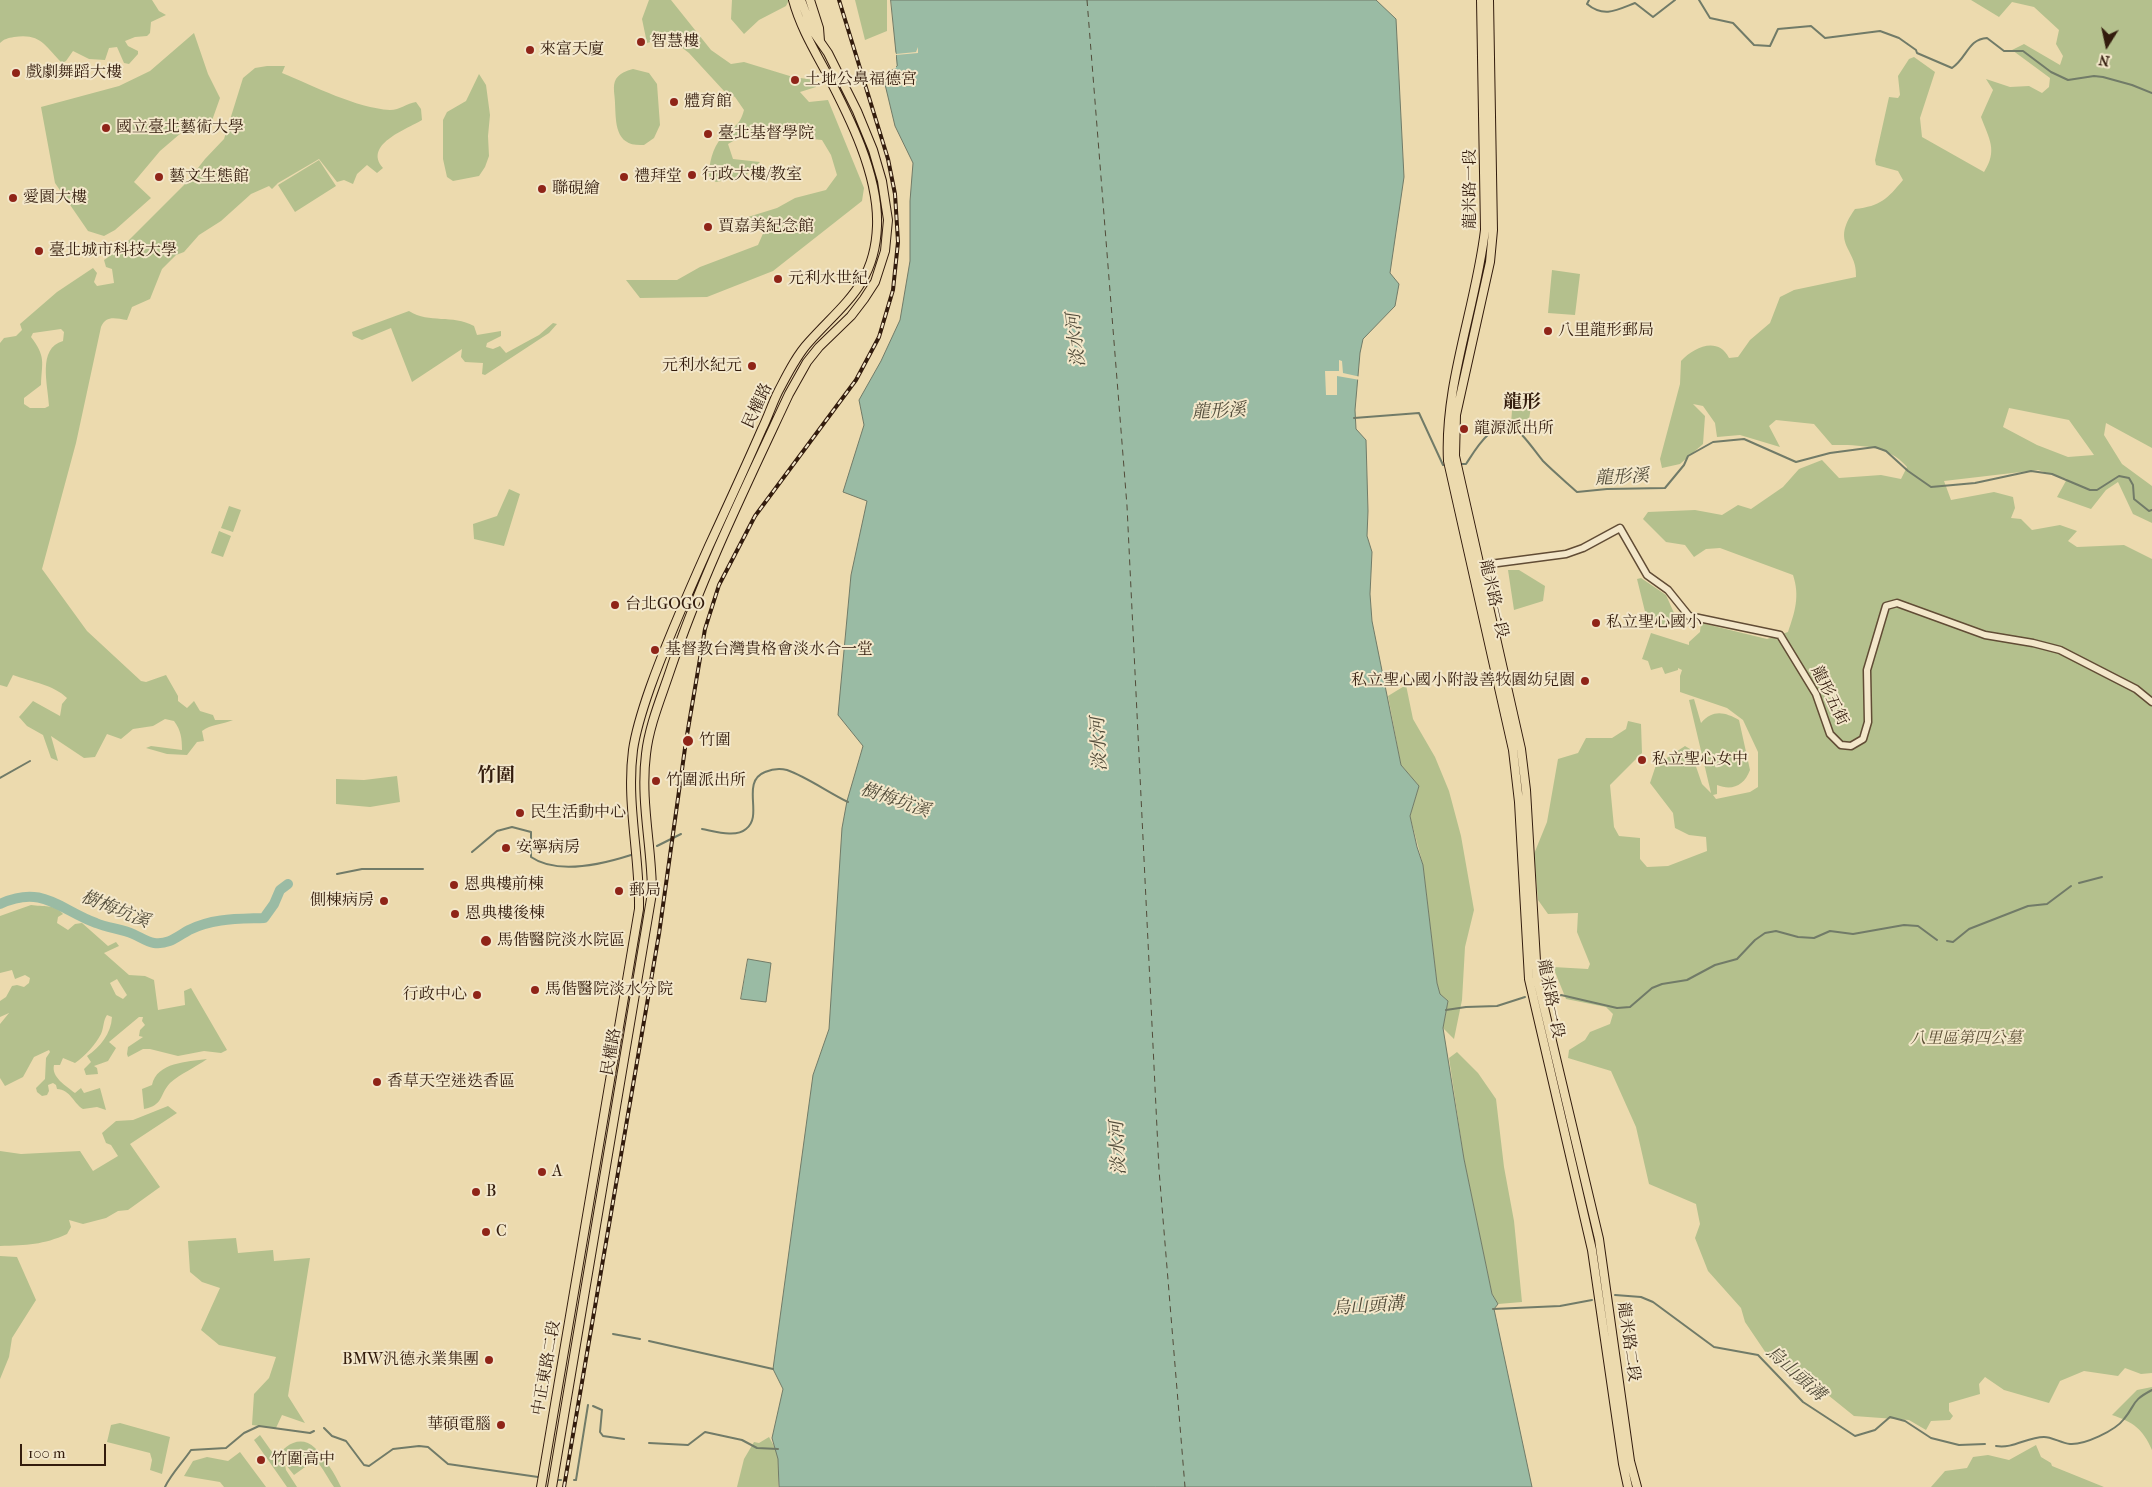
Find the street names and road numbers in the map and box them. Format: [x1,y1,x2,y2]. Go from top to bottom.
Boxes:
street label: 龍米路一段 [1461,149,1481,229]
street label: 民權路 [739,380,777,432]
street label: 龍米路一段 [1475,558,1511,640]
street label: 龍形五街 [1806,663,1852,729]
street label: 龍米路一段 [1533,958,1567,1040]
street label: 民權路 [598,1027,626,1077]
street label: 龍米路二段 [1613,1301,1643,1383]
street label: 中正東路二段 [529,1319,565,1417]

